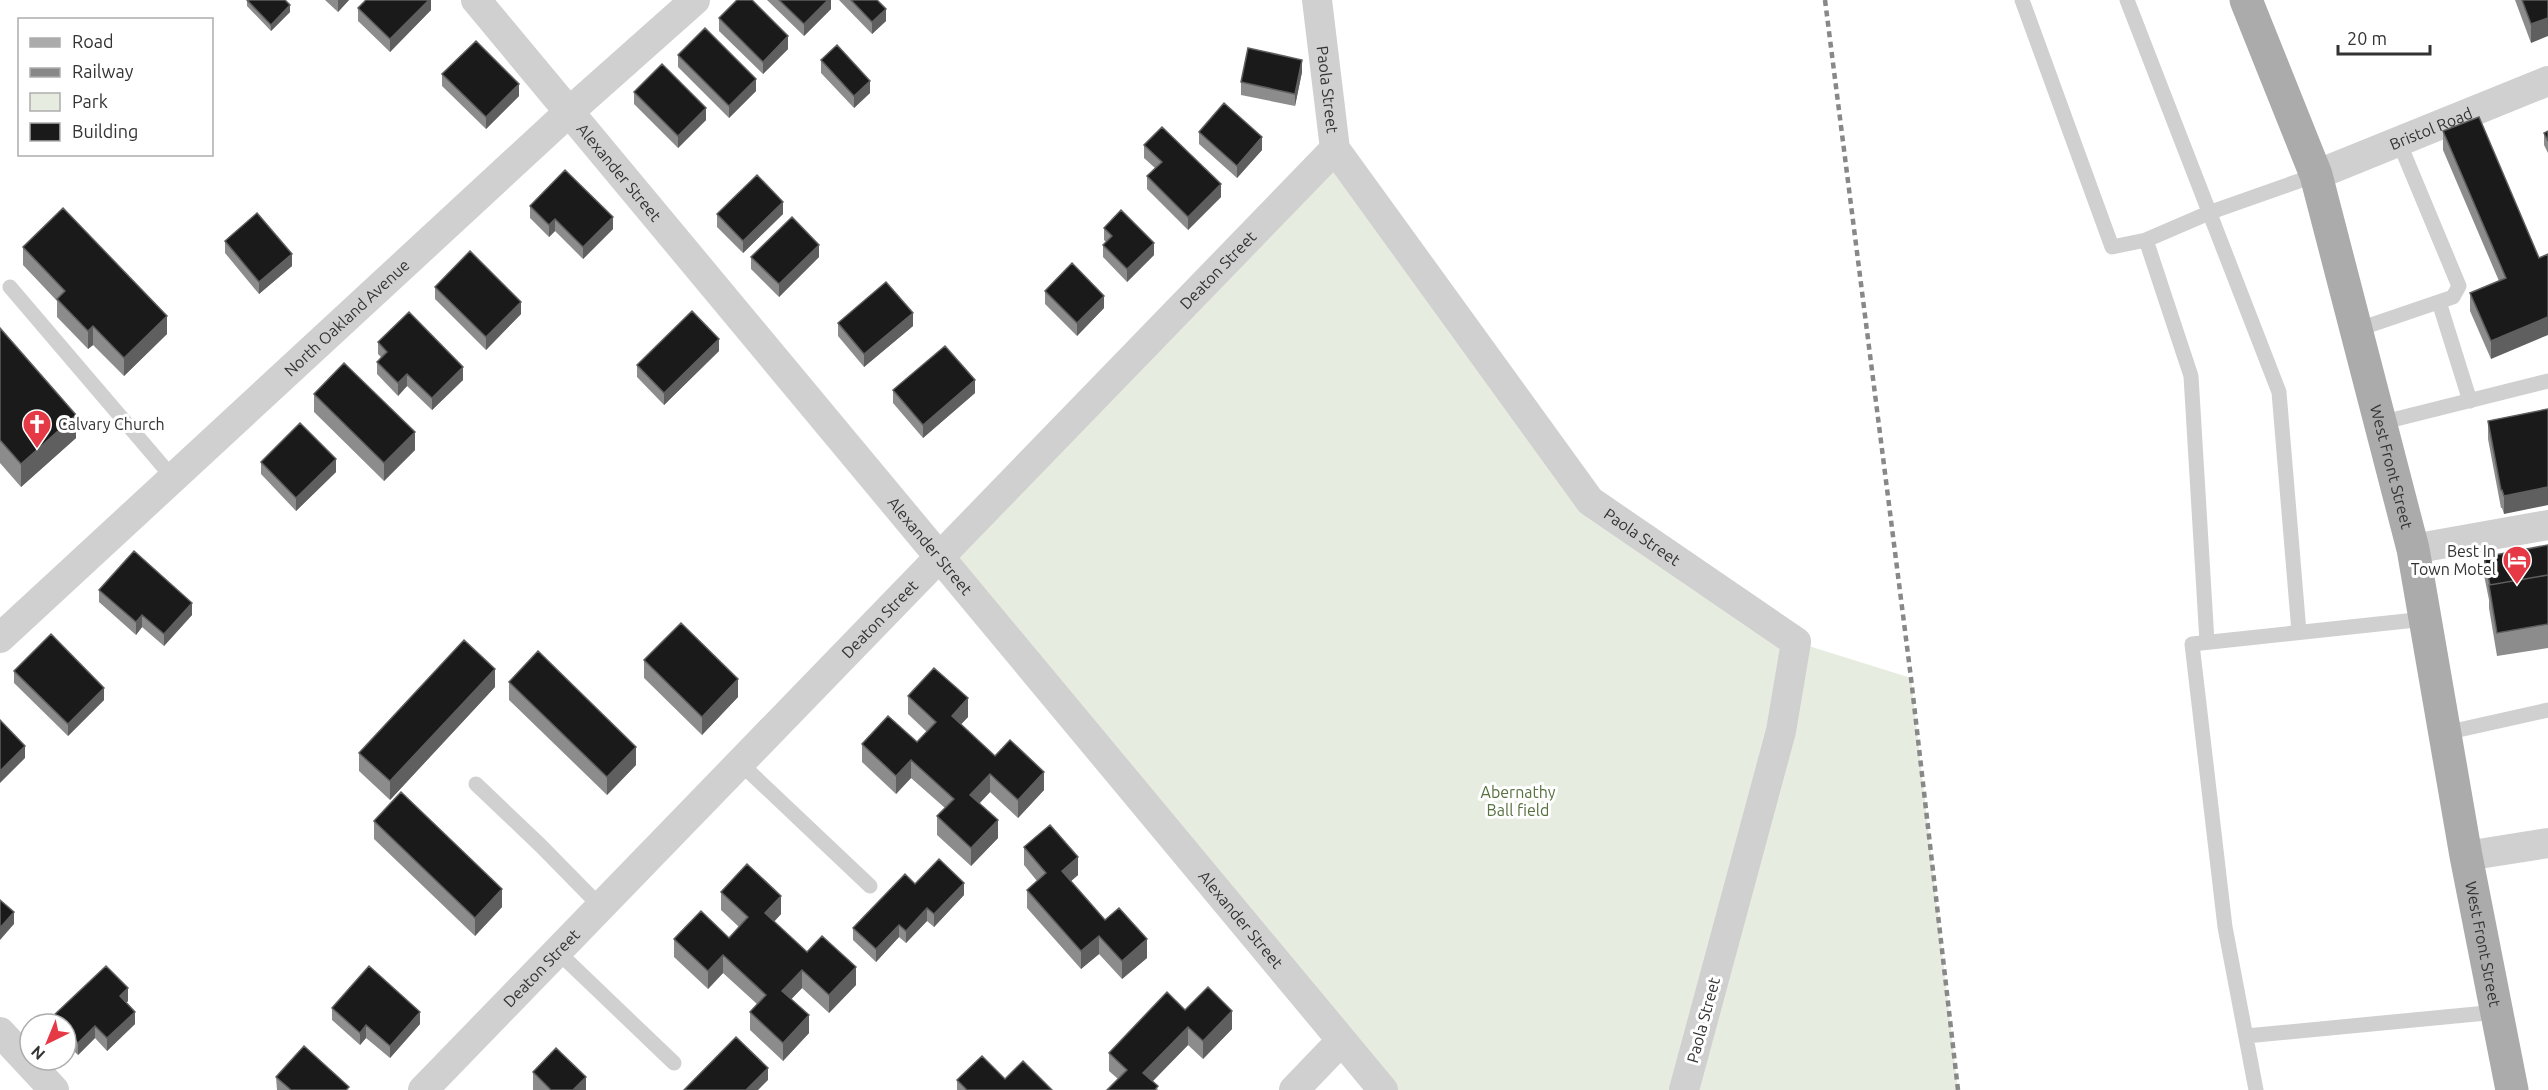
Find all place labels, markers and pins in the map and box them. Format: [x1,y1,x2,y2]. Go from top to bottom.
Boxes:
church icon: Calvary Church [21,408,53,450]
place label: Calvary Church [58,415,165,433]
place label: Best In Town Motel [2411,542,2496,578]
hotel icon: Best In Town Motel [2501,544,2533,586]

